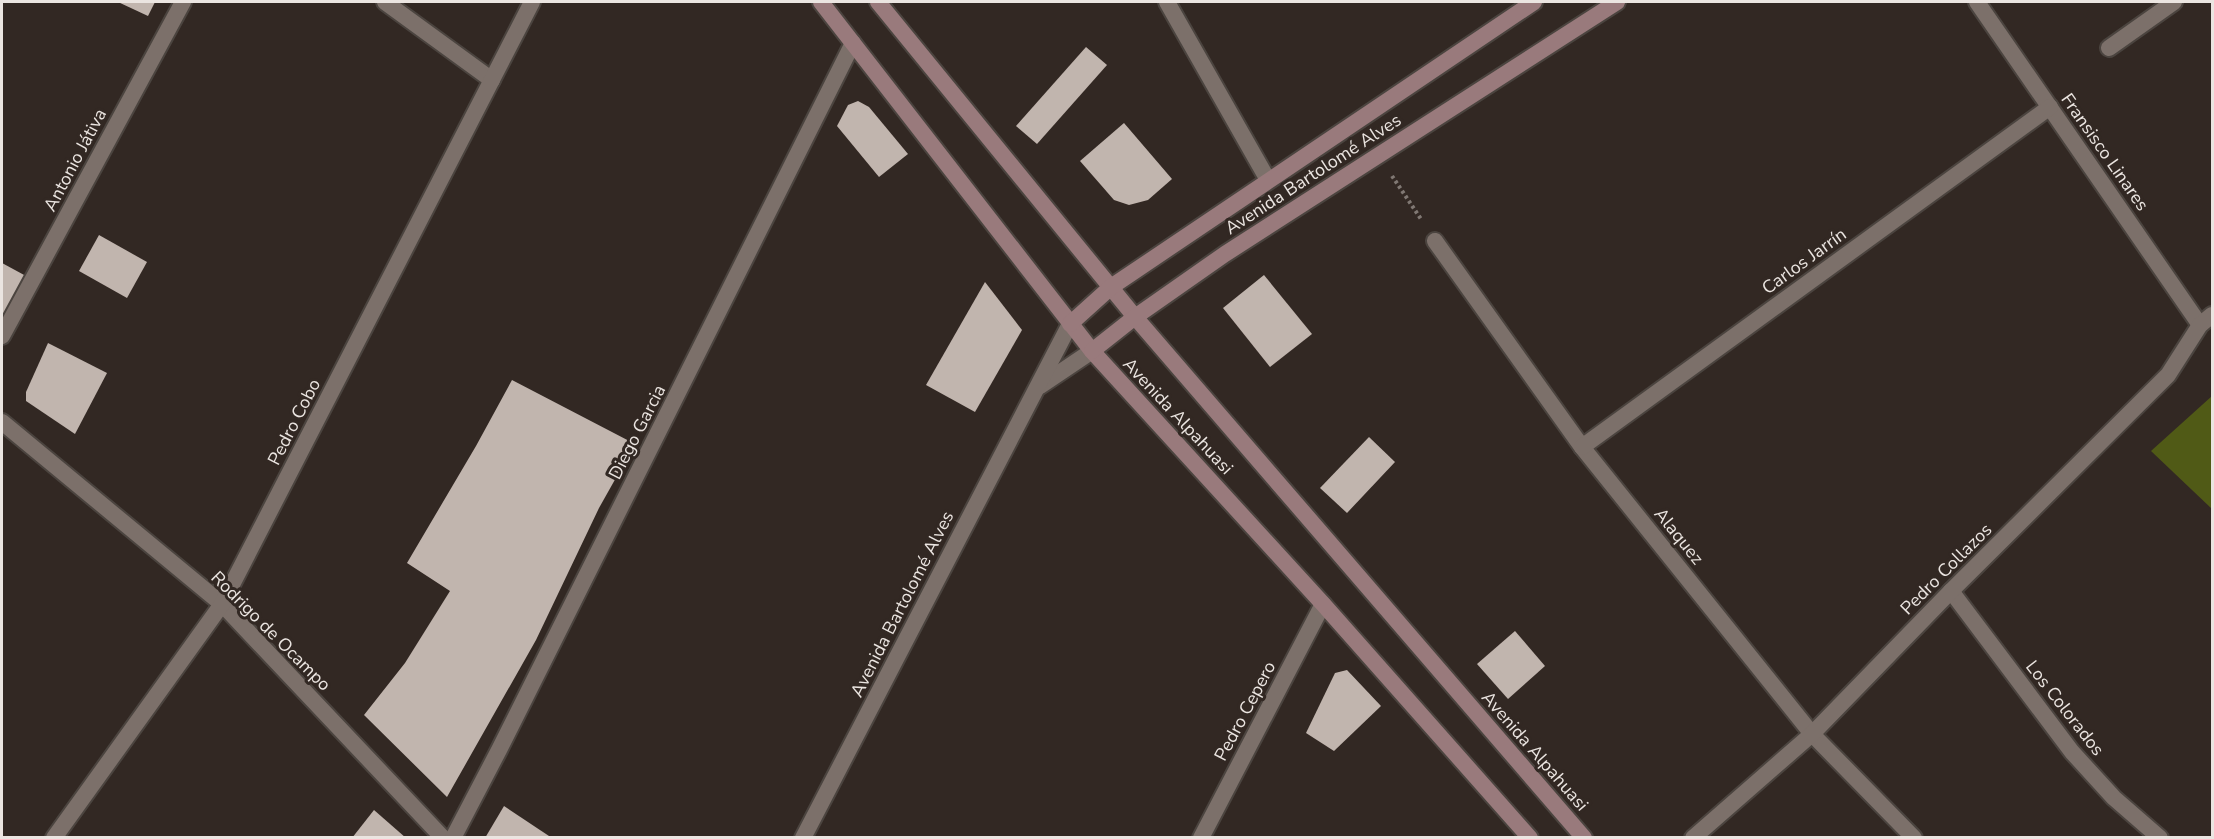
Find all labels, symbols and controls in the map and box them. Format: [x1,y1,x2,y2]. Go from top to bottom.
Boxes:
street label: Fransisco Linares [2055,88,2155,216]
street label: Antonio Játiva [38,104,112,216]
street label: Avenida Bartolomé Alves [1220,108,1406,240]
street label: Carlos Jarrín [1757,222,1851,300]
street label: Avenida Alpahuasi [1118,352,1238,480]
street label: Pedro Cobo [262,375,326,469]
street label: Diego Garcia [603,381,671,483]
street label: Alaquez [1649,503,1709,569]
street label: Avenida Bartolomé Alves [845,507,959,701]
street label: Pedro Collazos [1895,518,1997,620]
street label: Rodrigo de Ocampo [206,566,336,696]
street label: Los Colorados [2020,655,2110,761]
street label: Pedro Cepero [1209,657,1281,765]
street label: Avenida Alpahuasi [1476,686,1594,816]

